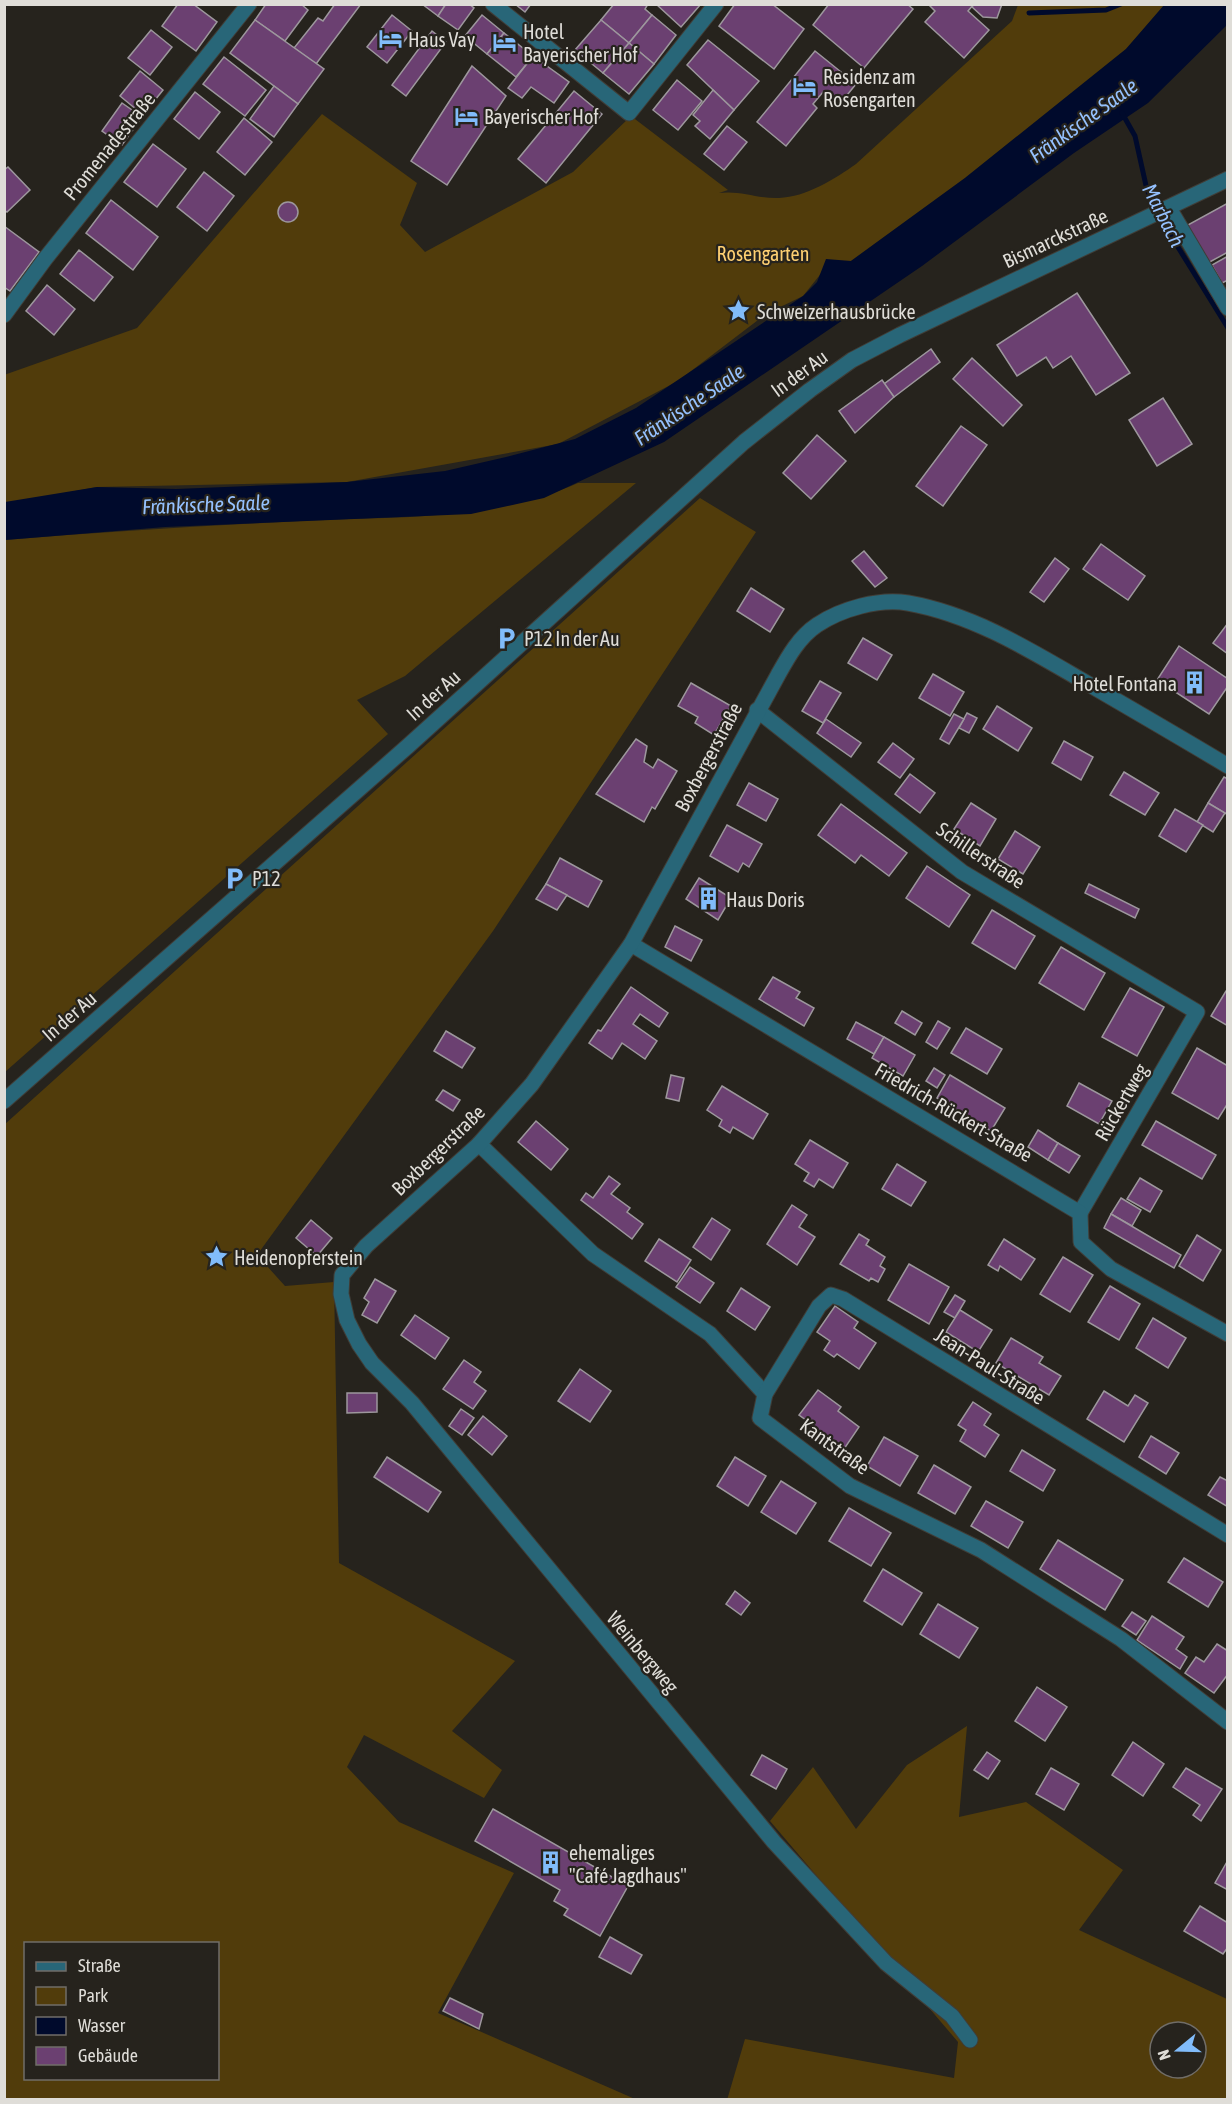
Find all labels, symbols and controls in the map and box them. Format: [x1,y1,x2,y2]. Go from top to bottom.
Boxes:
place label: Hotel Bayerischer Hof [523,20,638,66]
hotel icon: Haus Vay [377,26,403,52]
place label: Haus Vay [408,28,475,51]
hotel icon: Hotel Bayerischer Hof [492,29,518,55]
place label: Residenz am Rosengarten [823,65,916,111]
water label: Fränkische Saale [1024,73,1142,167]
hotel icon: Residenz am Rosengarten [792,74,818,100]
street label: Promenadestraße [58,87,160,205]
hotel icon: Bayerischer Hof [453,103,479,129]
place label: Bayerischer Hof [484,105,599,128]
water label: Marbach [1138,179,1190,251]
street label: Bismarckstraße [999,204,1111,272]
park label: Rosengarten [717,242,809,265]
place icon: Schweizerhausbrücke [726,298,752,324]
place label: Schweizerhausbrücke [757,300,916,323]
street label: In der Au [766,345,832,401]
water label: Fränkische Saale [629,358,749,450]
water label: Fränkische Saale [142,490,270,518]
parking icon: P12 In der Au [493,625,519,651]
place label: P12 In der Au [524,627,620,650]
street label: In der Au [401,665,465,725]
building icon: Hotel Fontana [1182,670,1208,696]
place label: Hotel Fontana [1072,672,1177,695]
street label: Boxbergerstraße [670,699,746,815]
street label: Schillerstraße [932,817,1030,893]
parking icon: P12 [221,865,247,891]
place label: P12 [252,867,281,890]
building icon: Haus Doris [695,886,721,912]
place label: Haus Doris [726,888,805,911]
street label: In der Au [37,986,101,1046]
street label: Friedrich-Rückert-Straße [871,1058,1037,1166]
street label: Rückertweg [1090,1059,1153,1145]
street label: Boxbergerstraße [387,1100,489,1200]
place icon: Heidenopferstein [203,1244,229,1270]
place label: Heidenopferstein [234,1246,363,1269]
street label: Jean-Paul-Straße [931,1323,1049,1409]
street label: Kantstraße [796,1413,874,1479]
street label: Weinbergweg [602,1607,684,1698]
place label: ehemaliges "Café Jagdhaus" [569,1841,687,1887]
building icon: ehemaliges "Café Jagdhaus" [538,1850,564,1876]
legend [24,1942,219,2080]
text: Straße [78,1955,121,1976]
text: Park [78,1985,108,2006]
text: Wasser [78,2015,126,2036]
north arrow [1148,2020,1208,2080]
text: Gebäude [78,2045,138,2066]
text: N [1154,2047,1174,2062]

